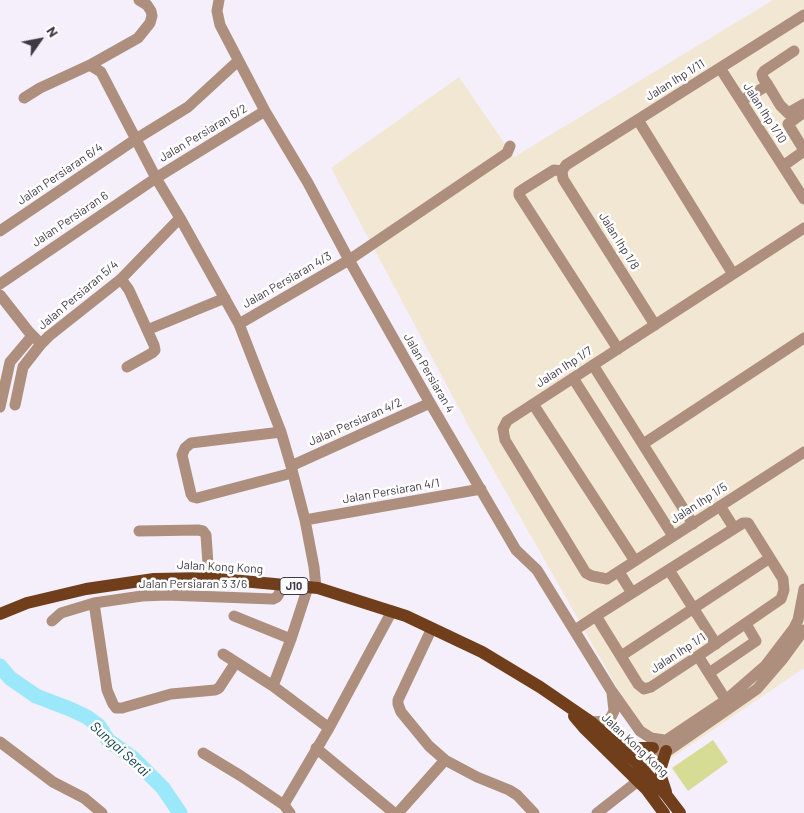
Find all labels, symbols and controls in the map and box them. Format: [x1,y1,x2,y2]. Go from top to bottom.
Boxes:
north arrow [15,15,65,65]
text: N [43,23,63,40]
street label: Jalan Ihp 1/11 [643,56,707,104]
street label: Jalan Ihp 1/10 [740,80,790,146]
street label: Jalan Persiaran 6/2 [156,101,250,165]
street label: Jalan Persiaran 6/4 [14,140,106,208]
street label: Jalan Persiaran 6 [29,188,111,250]
street label: Jalan Ihp 1/8 [596,210,642,272]
street label: Jalan Persiaran 4/3 [240,249,334,311]
street label: Jalan Persiaran 5/4 [35,257,121,333]
street label: Jalan Persiaran 4 [400,331,458,415]
street label: Jalan Ihp 1/7 [533,344,595,390]
street label: Jalan Persiaran 4/2 [306,395,404,449]
street label: Jalan Persiaran 4/1 [341,475,441,507]
street label: Jalan Ihp 1/5 [668,479,730,527]
street label: Jalan Kong Kong [176,558,264,576]
street label: Jalan Persiaran 3 3/6 [139,577,247,591]
road number: J10 [280,578,308,594]
street label: Jalan Ihp 1/1 [648,630,708,676]
street label: Jalan Kong Kong [599,710,671,780]
water label: Sungai Serai [87,718,153,780]

